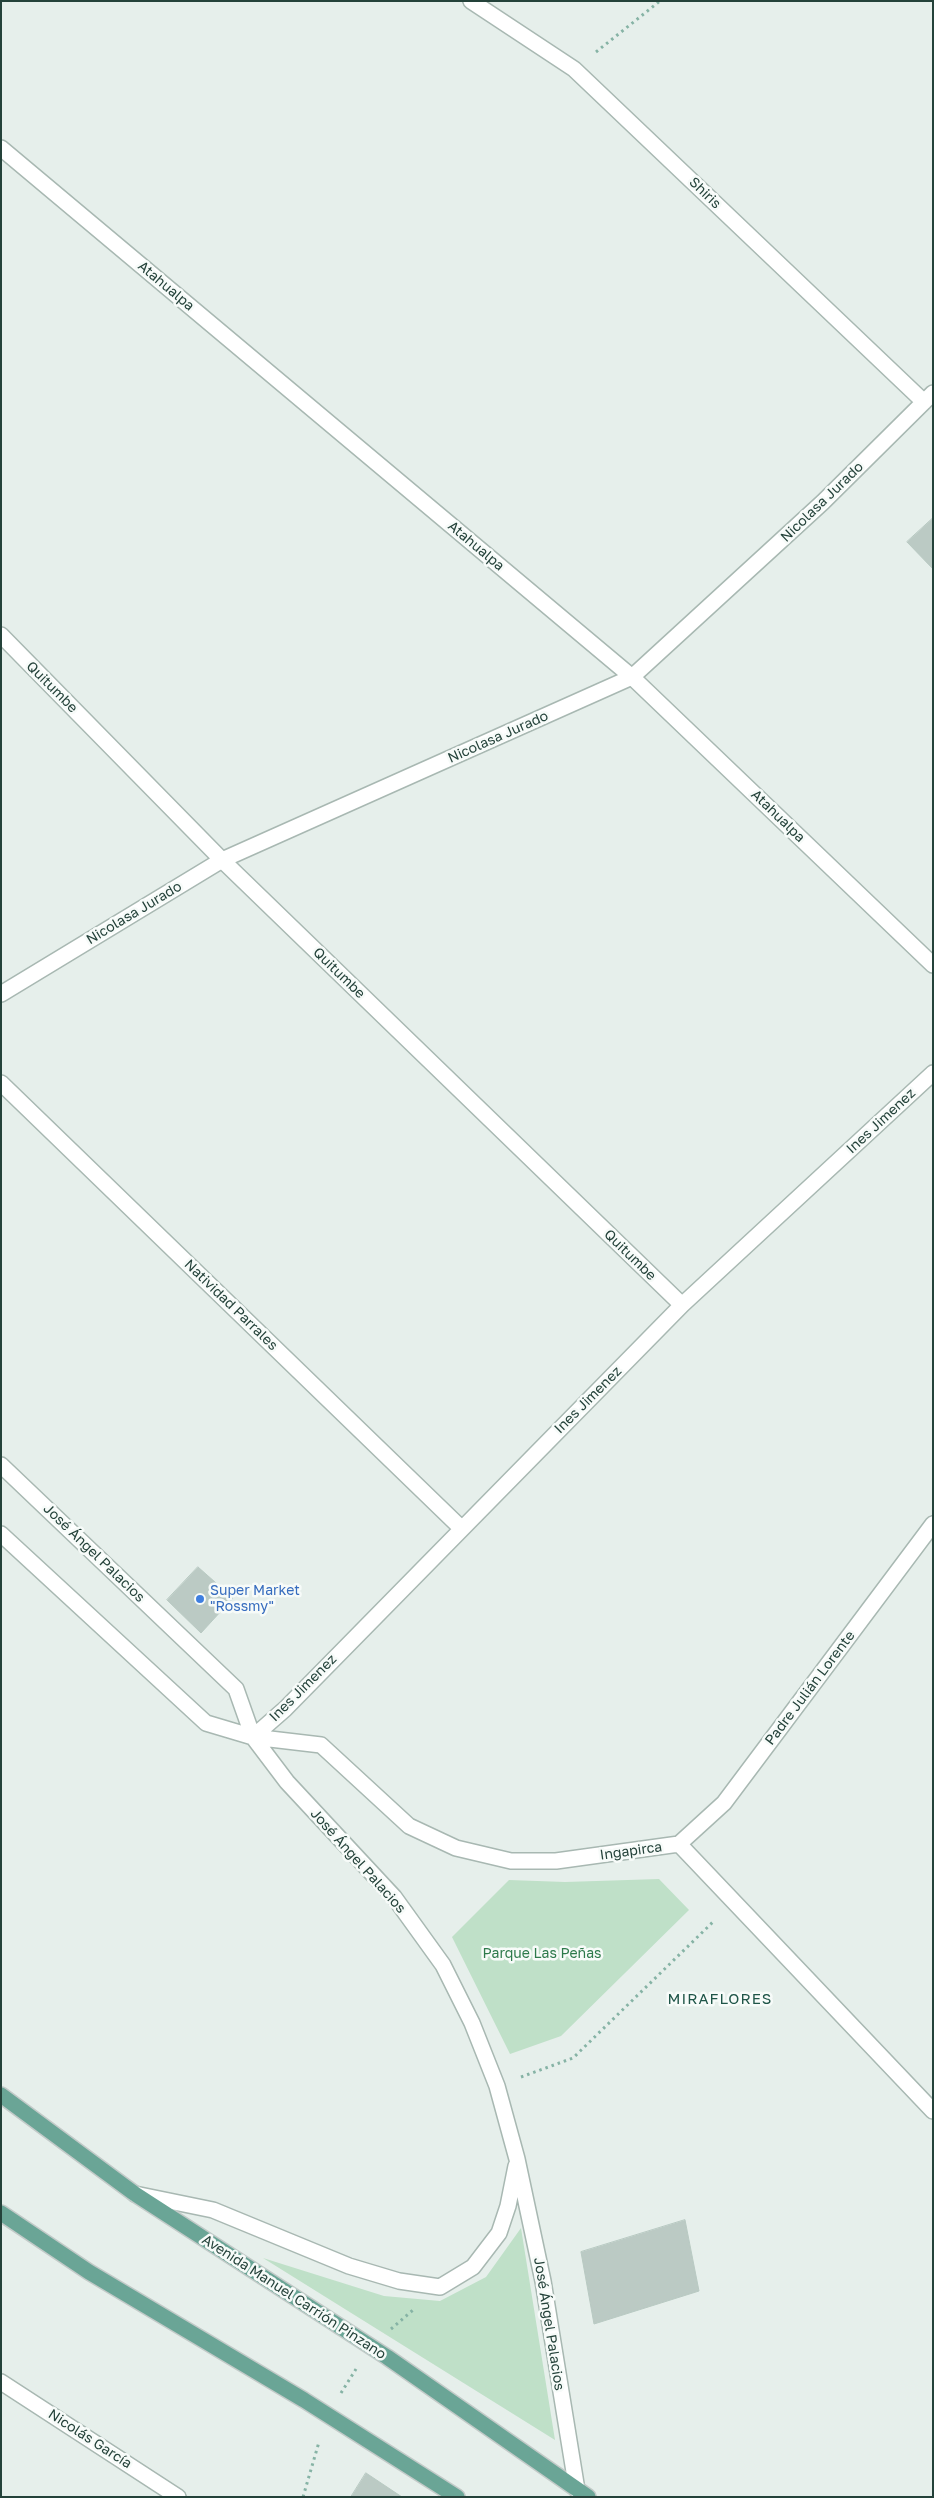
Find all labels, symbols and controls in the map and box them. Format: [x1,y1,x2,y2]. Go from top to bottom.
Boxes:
street label: Shiris [686,174,724,212]
street label: Atahualpa [134,258,198,314]
street label: Nicolasa Jurado [777,458,867,546]
street label: Atahualpa [444,518,508,574]
street label: Quitumbe [23,658,81,716]
street label: Nicolasa Jurado [445,707,551,767]
street label: Atahualpa [748,786,808,846]
street label: Nicolasa Jurado [83,878,185,948]
street label: Quitumbe [310,944,368,1002]
street label: Ines Jimenez [843,1085,919,1157]
street label: Quitumbe [601,1226,659,1284]
street label: Natividad Parrales [181,1256,281,1354]
street label: Ines Jimenez [551,1363,625,1437]
street label: José Ángel Palacios [40,1500,148,1606]
place label: Super Market "Rossmy" [210,1583,300,1615]
marker: Super Market "Rossmy" [194,1593,206,1605]
street label: Padre Julián Lorente [762,1627,858,1749]
street label: Ines Jimenez [266,1651,340,1725]
street label: José Ángel Palacios [307,1805,409,1917]
street label: Ingapirca [599,1838,663,1864]
park label: Parque Las Peñas [483,1946,601,1962]
district label: MIRAFLORES [666,1990,774,2008]
street label: Avenida Manuel Carrión Pinzano [199,2231,389,2363]
street label: José Ángel Palacios [530,2256,568,2392]
street label: Nicolás García [45,2406,135,2472]

